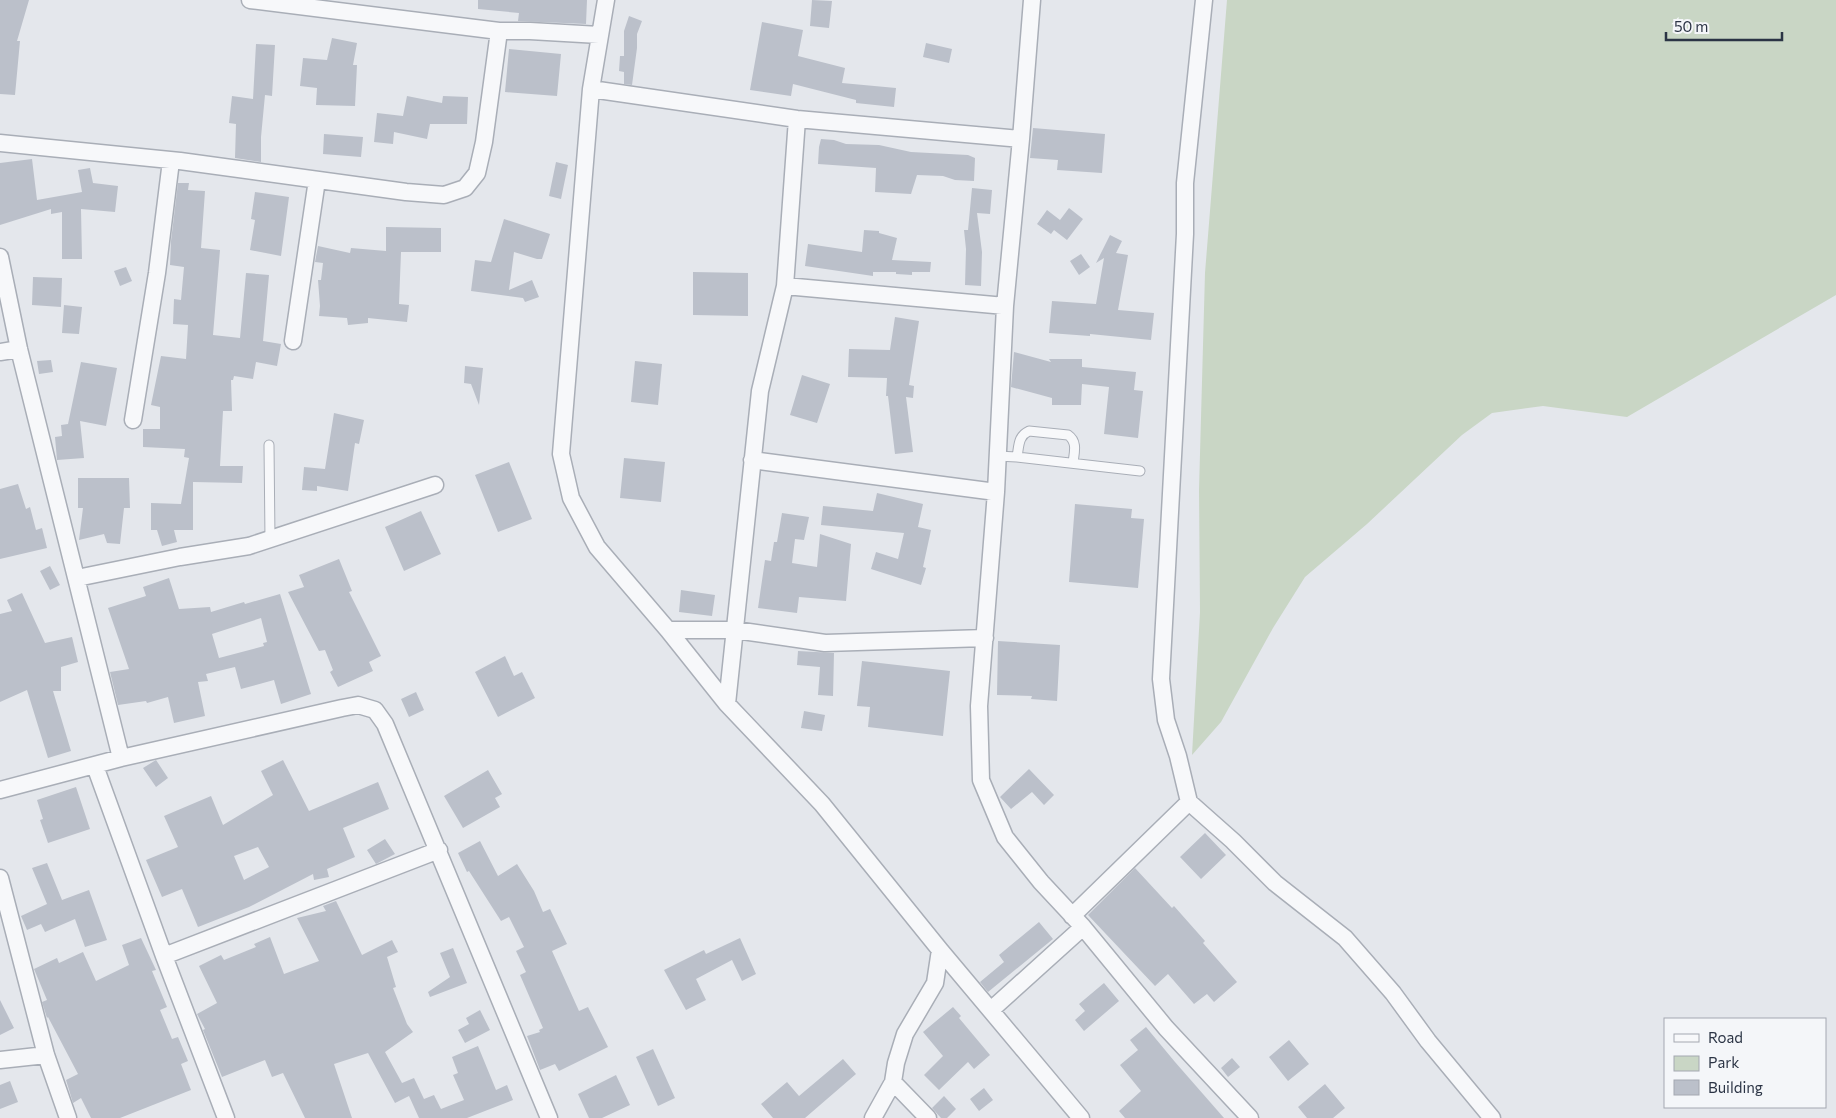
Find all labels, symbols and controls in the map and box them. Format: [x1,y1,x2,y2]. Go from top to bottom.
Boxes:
scale bar [1666,10,1782,42]
text: 50 m [1674,17,1708,35]
legend [1664,1018,1826,1108]
text: Road [1708,1028,1743,1046]
text: Park [1708,1053,1739,1071]
text: Building [1708,1078,1763,1096]

